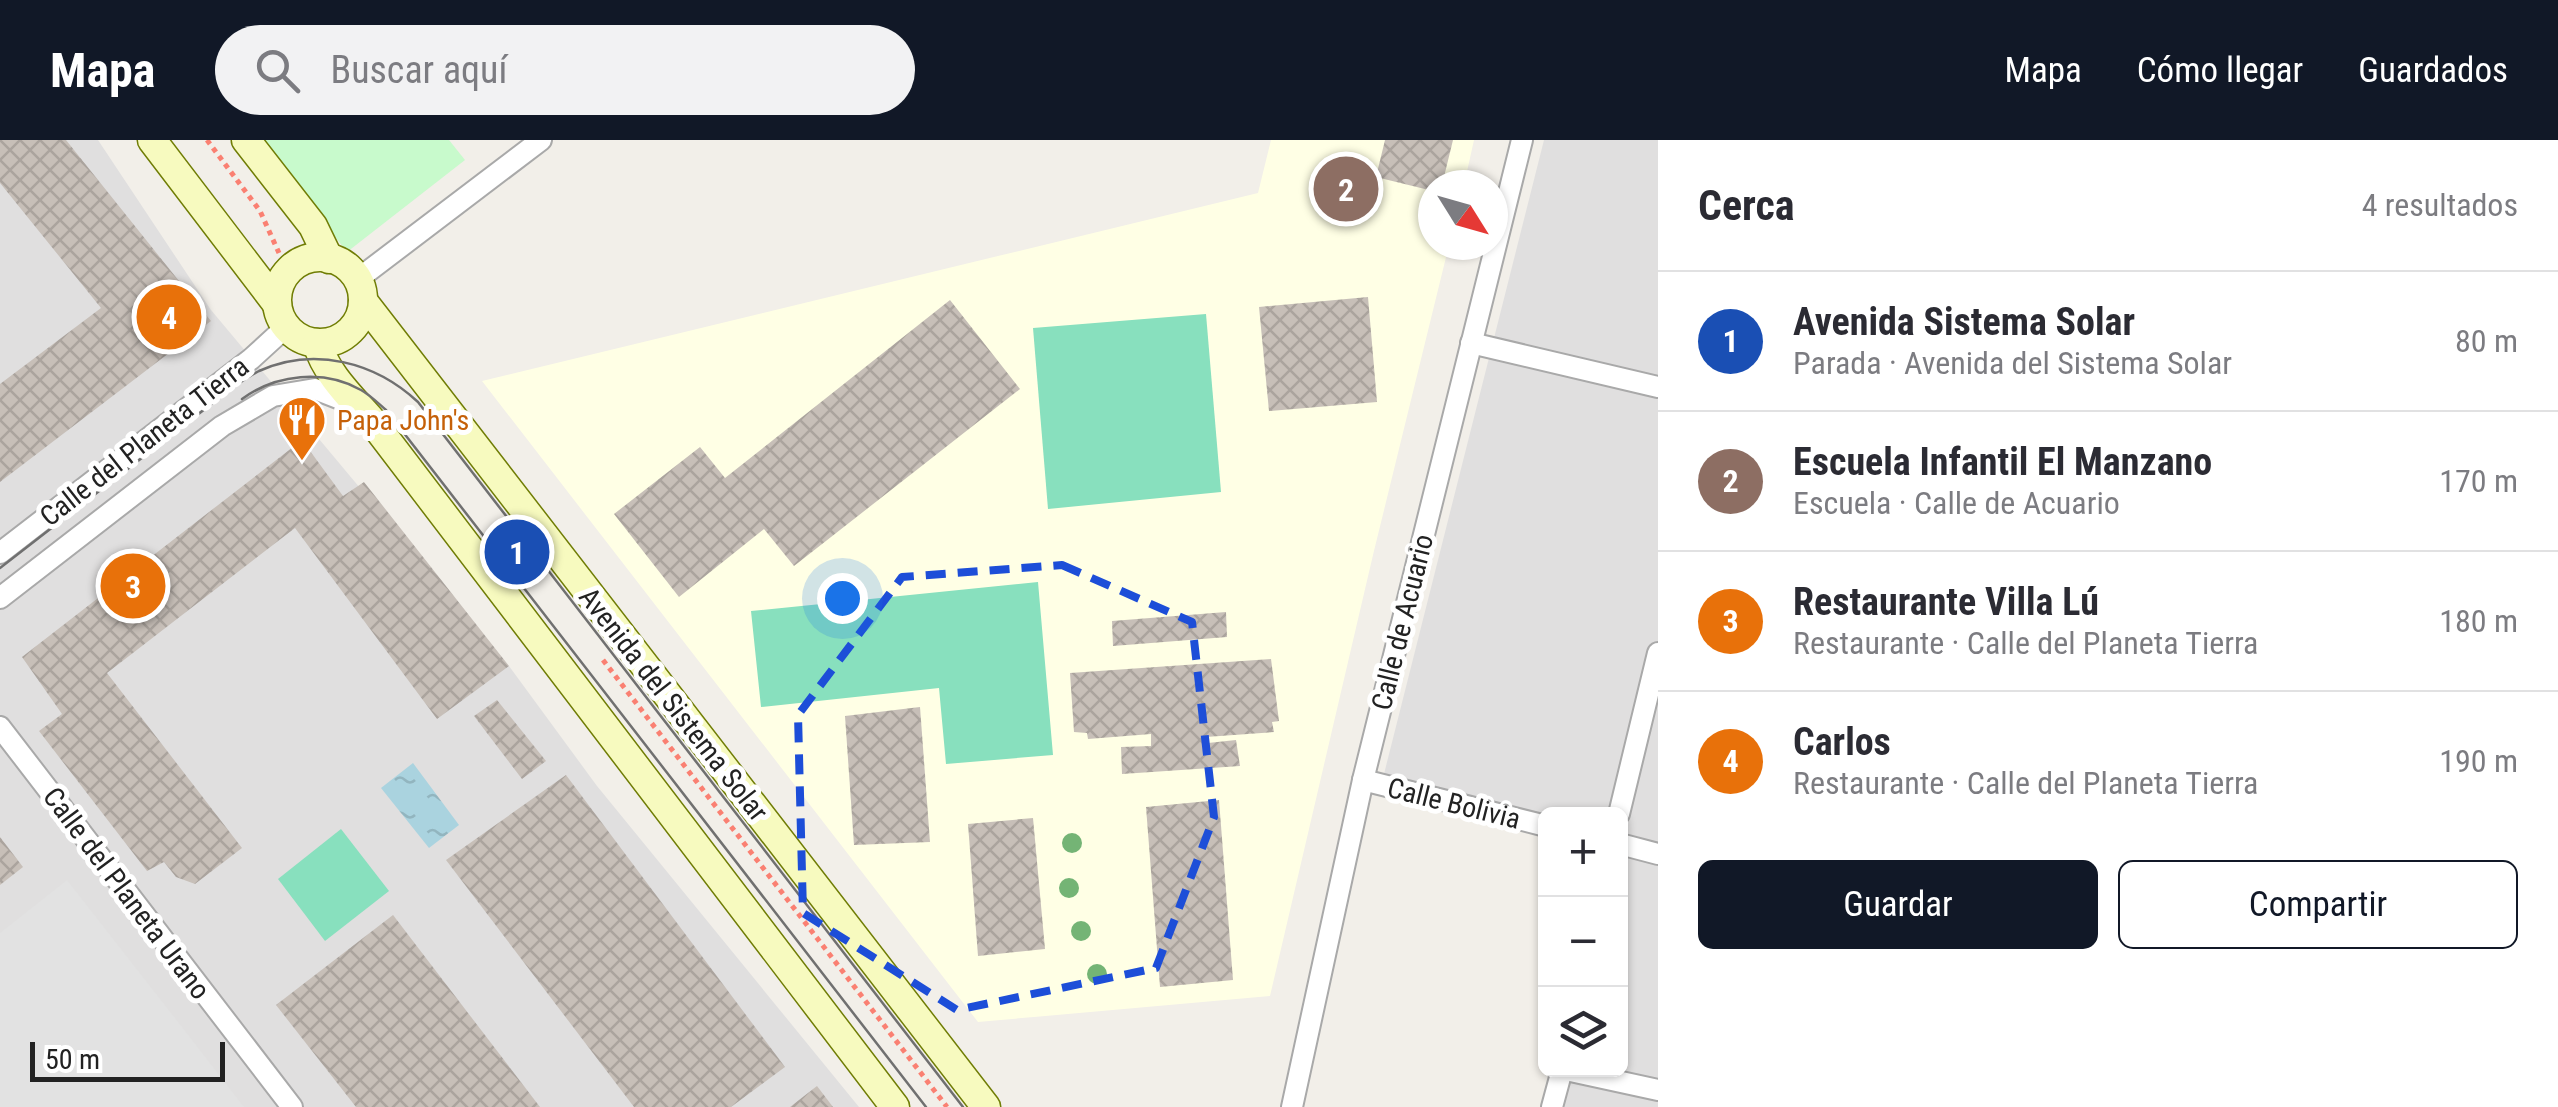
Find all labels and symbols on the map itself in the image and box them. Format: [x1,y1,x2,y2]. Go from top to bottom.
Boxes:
pin: 2 [1314,152,1378,226]
north arrow [1418,170,1508,260]
pin: 4 [136,280,202,354]
street label: Calle del Planeta Tierra [34,350,255,533]
restaurant icon: Papa John's [276,394,328,462]
place label: Papa John's [337,404,469,437]
pin: 1 [484,514,550,590]
street label: Calle de Acuario [1365,531,1440,714]
pin: 3 [100,548,166,624]
your location [817,573,868,624]
street label: Avenida del Sistema Solar [572,581,775,828]
street label: Calle Bolivia [1384,771,1524,836]
street label: Calle del Planeta Urano [36,781,217,1006]
scale bar [30,1037,225,1082]

